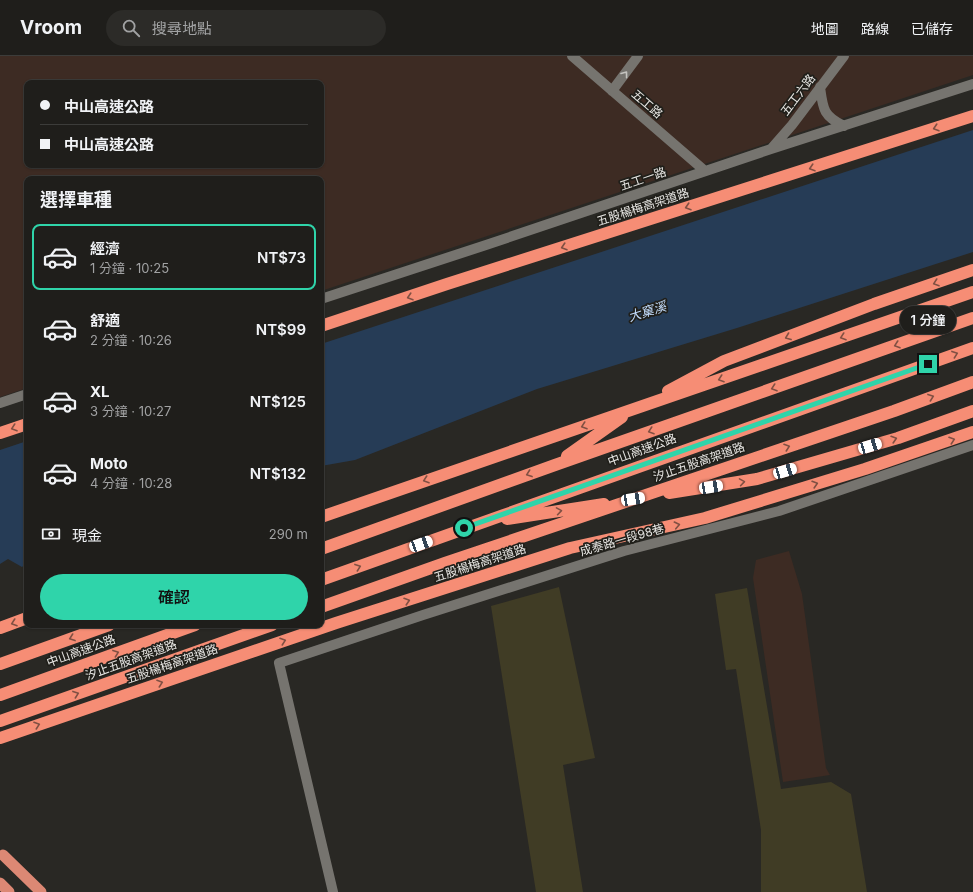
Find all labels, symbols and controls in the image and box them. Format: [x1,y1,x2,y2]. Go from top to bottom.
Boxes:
search box [106,10,386,46]
text: Vroom [20,16,82,39]
icon: search [120,17,142,39]
text: 搜尋地點 [152,19,212,38]
text: 地圖 [811,20,839,37]
text: 路線 [861,20,889,37]
text: 已儲存 [911,20,953,37]
one-way arrow [621,71,628,78]
street label: 五工六路 [777,71,818,118]
street label: 五工路 [629,86,666,121]
text: 中山高速公路 [64,97,154,116]
one-way arrow [933,123,940,132]
text: 中山高速公路 [64,135,154,154]
one-way arrow [809,163,816,172]
street label: 五工一路 [618,164,668,193]
street label: 五股楊梅高架道路 [595,185,691,228]
text: 選擇車種 [40,189,112,210]
one-way arrow [685,202,692,211]
icon: car [42,239,78,275]
text: 經濟 [90,239,120,258]
one-way arrow [561,242,568,251]
text: NT$73 [257,248,306,267]
text: 1 分鐘 · 10:25 [90,260,169,276]
one-way arrow [933,278,940,286]
one-way arrow [407,292,414,300]
water label: 大窠溪 [626,297,670,324]
callout: 1 分鐘 [900,306,956,334]
icon: car [42,311,78,347]
text: 舒適 [90,311,120,330]
text: 1 分鐘 [911,312,945,328]
text: NT$99 [256,320,306,339]
text: 2 分鐘 · 10:26 [90,332,172,348]
one-way arrow [784,332,791,340]
one-way arrow [840,332,847,340]
one-way arrow [893,340,900,348]
one-way arrow [952,351,959,359]
route end [919,355,937,373]
one-way arrow [717,374,724,383]
text: XL [90,382,110,401]
icon: car [42,383,78,419]
one-way arrow [771,383,778,391]
text: NT$125 [250,392,306,411]
one-way arrow [927,394,934,402]
text: 3 分鐘 · 10:27 [90,403,171,419]
one-way arrow [581,421,588,429]
one-way arrow [10,424,17,432]
one-way arrow [648,426,655,435]
street label: 中山高速公路 [605,430,678,469]
one-way arrow [891,435,898,444]
one-way arrow [948,436,955,444]
car [857,437,883,455]
street label: 汐止五股高架道路 [651,439,747,484]
one-way arrow [783,444,790,452]
text: Moto [90,454,128,473]
icon: car [42,455,78,491]
car [772,462,798,480]
text: NT$132 [250,464,306,483]
one-way arrow [525,470,532,478]
text: 4 分鐘 · 10:28 [90,475,172,491]
one-way arrow [422,476,429,484]
one-way arrow [739,478,745,487]
car [698,479,724,495]
one-way arrow [811,480,818,489]
car [620,491,646,507]
one-way arrow [555,507,562,516]
route start [455,519,473,537]
street label: 成泰路一段98巷 [578,520,666,559]
one-way arrow [674,521,680,529]
icon: cash [40,523,62,545]
text: 現金 [72,526,102,545]
text: 290 m [269,526,308,542]
car [408,534,434,554]
street label: 五股楊梅高架道路 [432,541,528,584]
one-way arrow [354,563,361,571]
button: 確認 [40,574,308,620]
one-way arrow [403,597,410,606]
one-way arrow [10,618,17,627]
street label: 中山高速公路 [44,631,117,670]
one-way arrow [68,634,75,642]
street label: 汐止五股高架道路 [83,636,179,683]
one-way arrow [279,637,286,646]
street label: 五股楊梅高架道路 [124,641,220,686]
one-way arrow [112,650,119,658]
one-way arrow [156,679,163,688]
one-way arrow [73,691,80,699]
one-way arrow [33,721,40,730]

